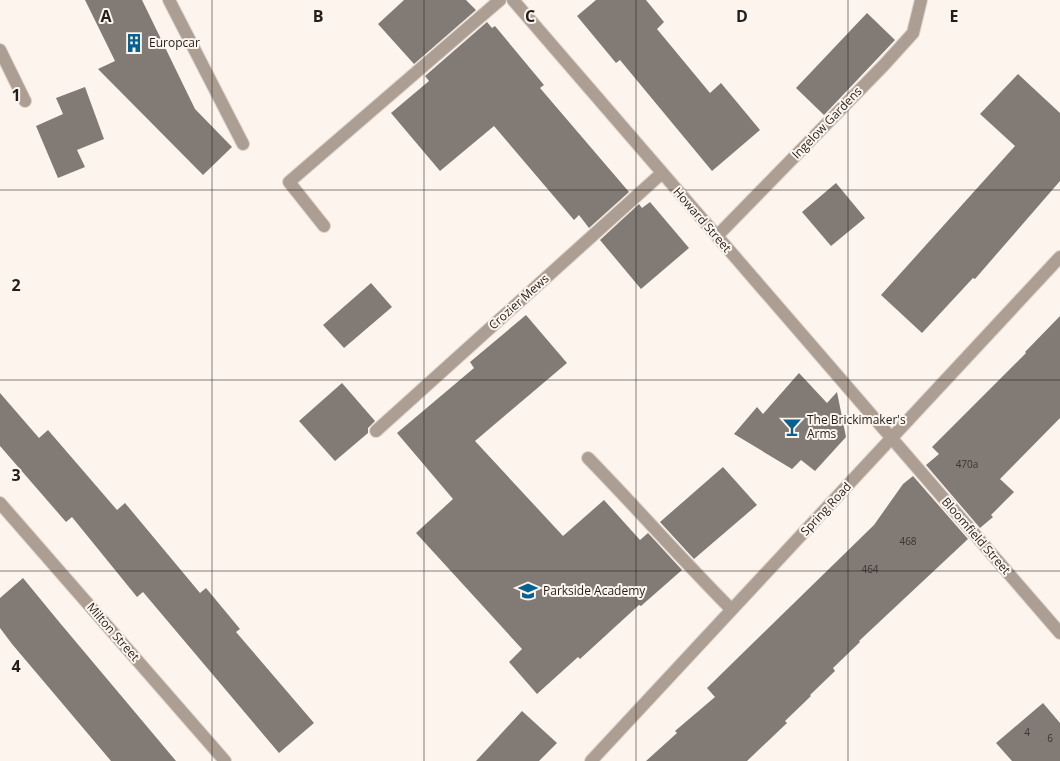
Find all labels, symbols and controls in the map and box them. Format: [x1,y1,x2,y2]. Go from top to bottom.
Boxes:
text: A [100,5,112,27]
text: B [313,5,323,27]
text: C [525,5,535,27]
text: D [736,5,748,27]
text: E [950,5,959,27]
building icon: Europcar [123,32,145,54]
place label: Europcar [149,34,200,51]
street label: Ingelow Gardens [788,83,866,162]
text: 1 [11,84,21,106]
street label: Howard Street [669,184,735,256]
street label: Crozier Mews [485,270,553,333]
text: 2 [11,274,21,296]
place label: The Brickimaker's Arms [807,411,906,442]
bar icon: The Brickimaker's Arms [781,416,803,438]
house number: 470a [956,457,978,471]
text: 3 [11,464,21,486]
street label: Spring Road [796,478,855,539]
street label: Bloomfield Street [938,493,1015,578]
house number: 468 [899,534,917,548]
house number: 464 [861,562,879,576]
school or university icon: Parkside Academy [517,580,539,602]
place label: Parkside Academy [543,582,646,599]
street label: Milton Street [83,599,144,665]
text: 4 [11,655,21,677]
house number: 4 [1024,725,1030,739]
house number: 6 [1047,731,1053,745]

